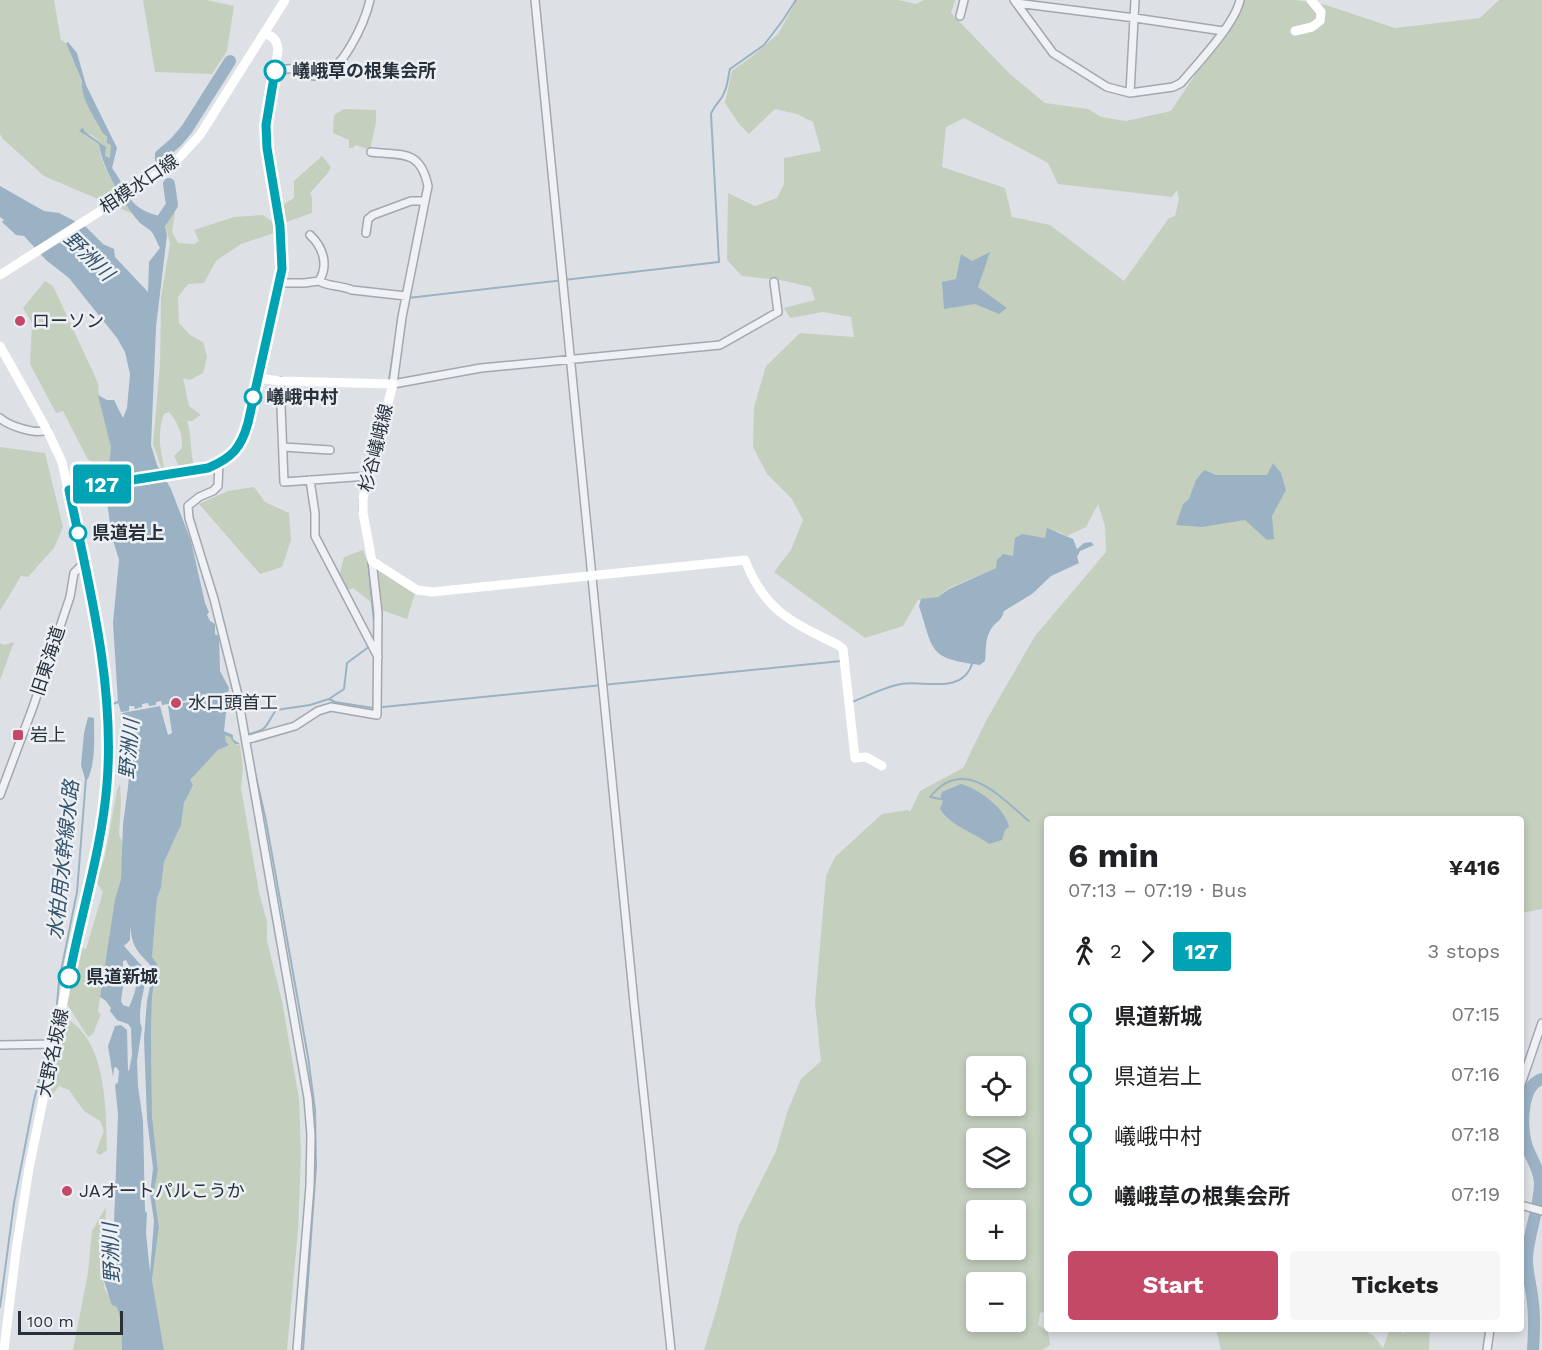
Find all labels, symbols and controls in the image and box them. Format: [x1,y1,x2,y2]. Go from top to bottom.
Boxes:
marker: 嶬峨草の根集会所 [264,60,286,82]
place label: 嶬峨草の根集会所 [292,60,436,81]
street label: 相模水口線 [96,150,182,217]
water label: 野洲川 [59,227,120,287]
place label: ローソン [32,310,104,331]
marker: ローソン [13,314,27,328]
place label: 嶬峨中村 [266,386,338,407]
marker: 嶬峨中村 [244,388,262,406]
street label: 杉谷嶬峨線 [354,402,397,494]
line badge: 127 [68,464,136,504]
text: 127 [85,472,119,497]
place label: 県道岩上 [92,522,164,543]
marker: 県道岩上 [69,524,87,542]
street label: 旧東海道 [26,623,69,698]
place label: 水口頭首工 [188,692,278,713]
marker: 水口頭首工 [169,696,183,710]
water label: 野洲川 [114,716,144,780]
place label: 岩上 [30,724,66,745]
marker: 岩上 [11,728,25,742]
water label: 水柏用水幹線水路 [43,777,84,941]
text: 6 min [1068,836,1159,875]
text: ¥416 [1449,855,1500,880]
text: 07:13 – 07:19 · Bus [1068,878,1247,902]
icon: walk [1068,935,1101,968]
icon: forward [1131,935,1164,968]
text: 2 [1110,939,1122,963]
text: 127 [1185,939,1219,964]
text: 3 stops [1428,939,1500,963]
marker: 県道新城 [58,966,80,988]
place label: 県道新城 [86,966,158,987]
text: 07:15 [1451,1002,1500,1026]
text: 県道新城 [1114,1004,1202,1029]
street label: 大野名坂線 [33,1007,72,1099]
map controls [966,1056,1026,1332]
button: locate [966,1056,1026,1116]
text: 07:16 [1451,1062,1500,1086]
text: 県道岩上 [1114,1064,1202,1089]
text: 07:18 [1451,1122,1500,1146]
text: 嶬峨中村 [1114,1124,1202,1149]
button: layers [966,1128,1026,1188]
place label: JAオートパルこうか [79,1180,245,1201]
text: 07:19 [1451,1182,1500,1206]
marker: JAオートパルこうか [60,1184,74,1198]
text: 嶬峨草の根集会所 [1114,1184,1290,1209]
button: + [966,1200,1026,1260]
water label: 野洲川 [98,1221,124,1283]
button: Start [1068,1251,1278,1320]
button: Tickets [1290,1251,1500,1320]
button: − [966,1272,1026,1332]
scale bar [18,1308,123,1336]
text: 100 m [27,1312,74,1331]

